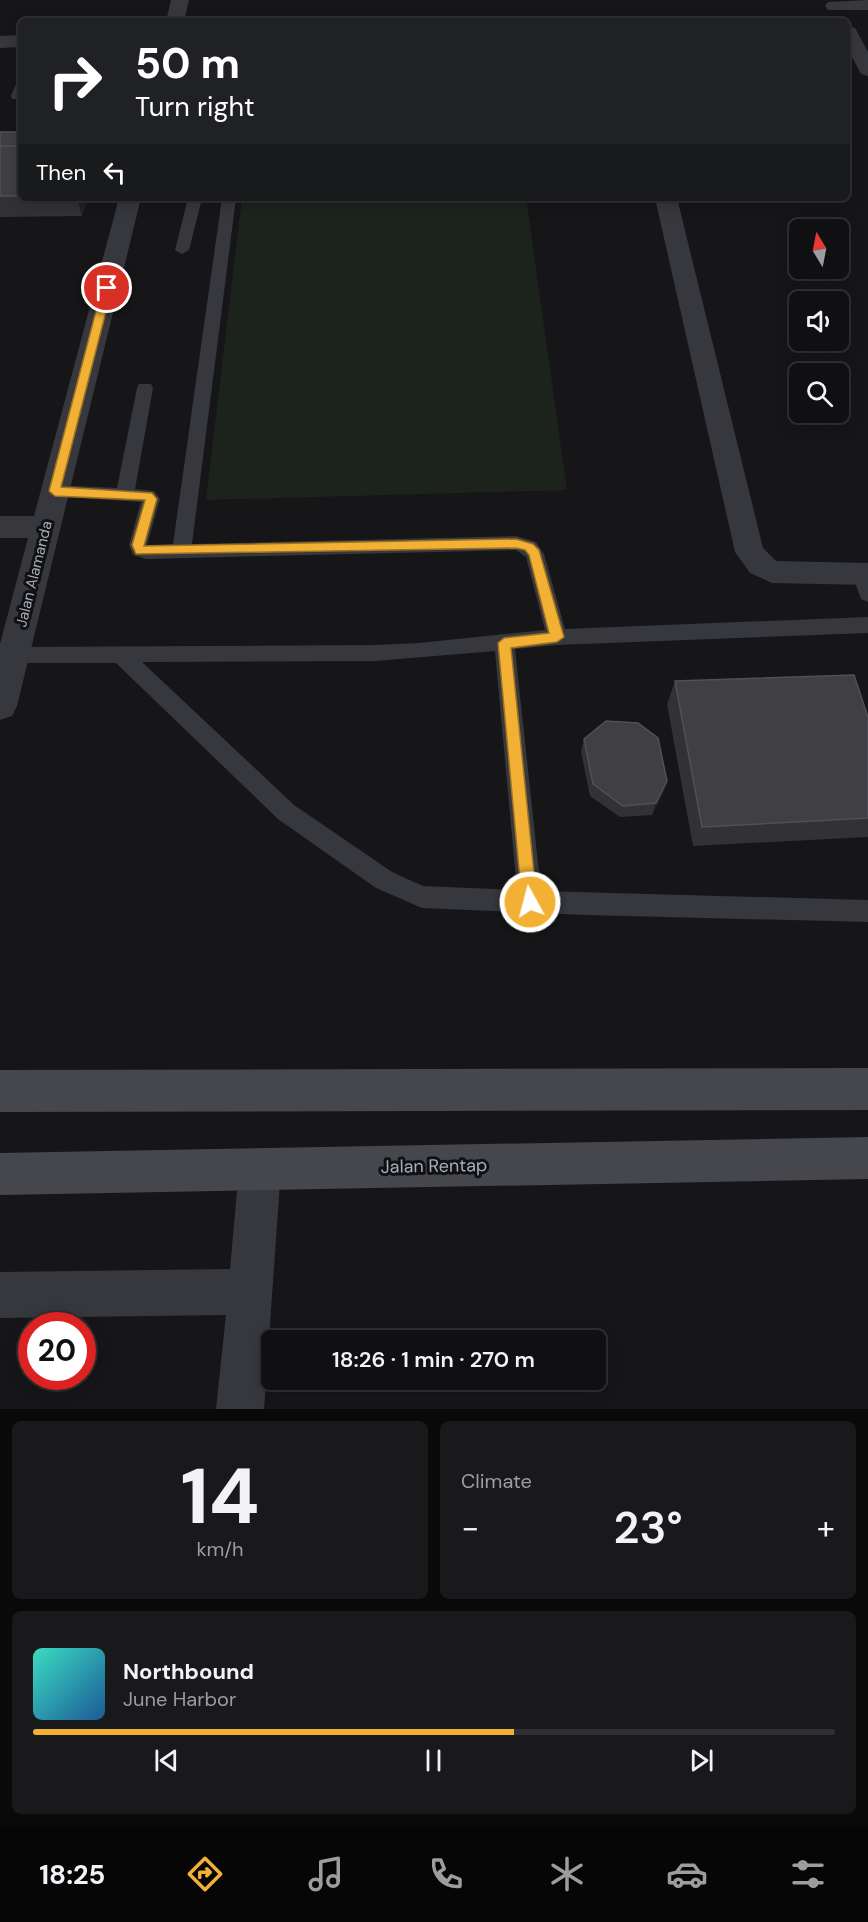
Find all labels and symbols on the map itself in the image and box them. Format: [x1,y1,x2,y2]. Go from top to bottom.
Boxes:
north arrow [789,219,849,279]
pin [81,262,132,313]
street label: Jalan Alamanda [11,519,57,629]
position arrow [498,870,562,934]
street label: Jalan Rentap [381,1153,487,1179]
speed limit sign: 20 [18,1312,96,1390]

